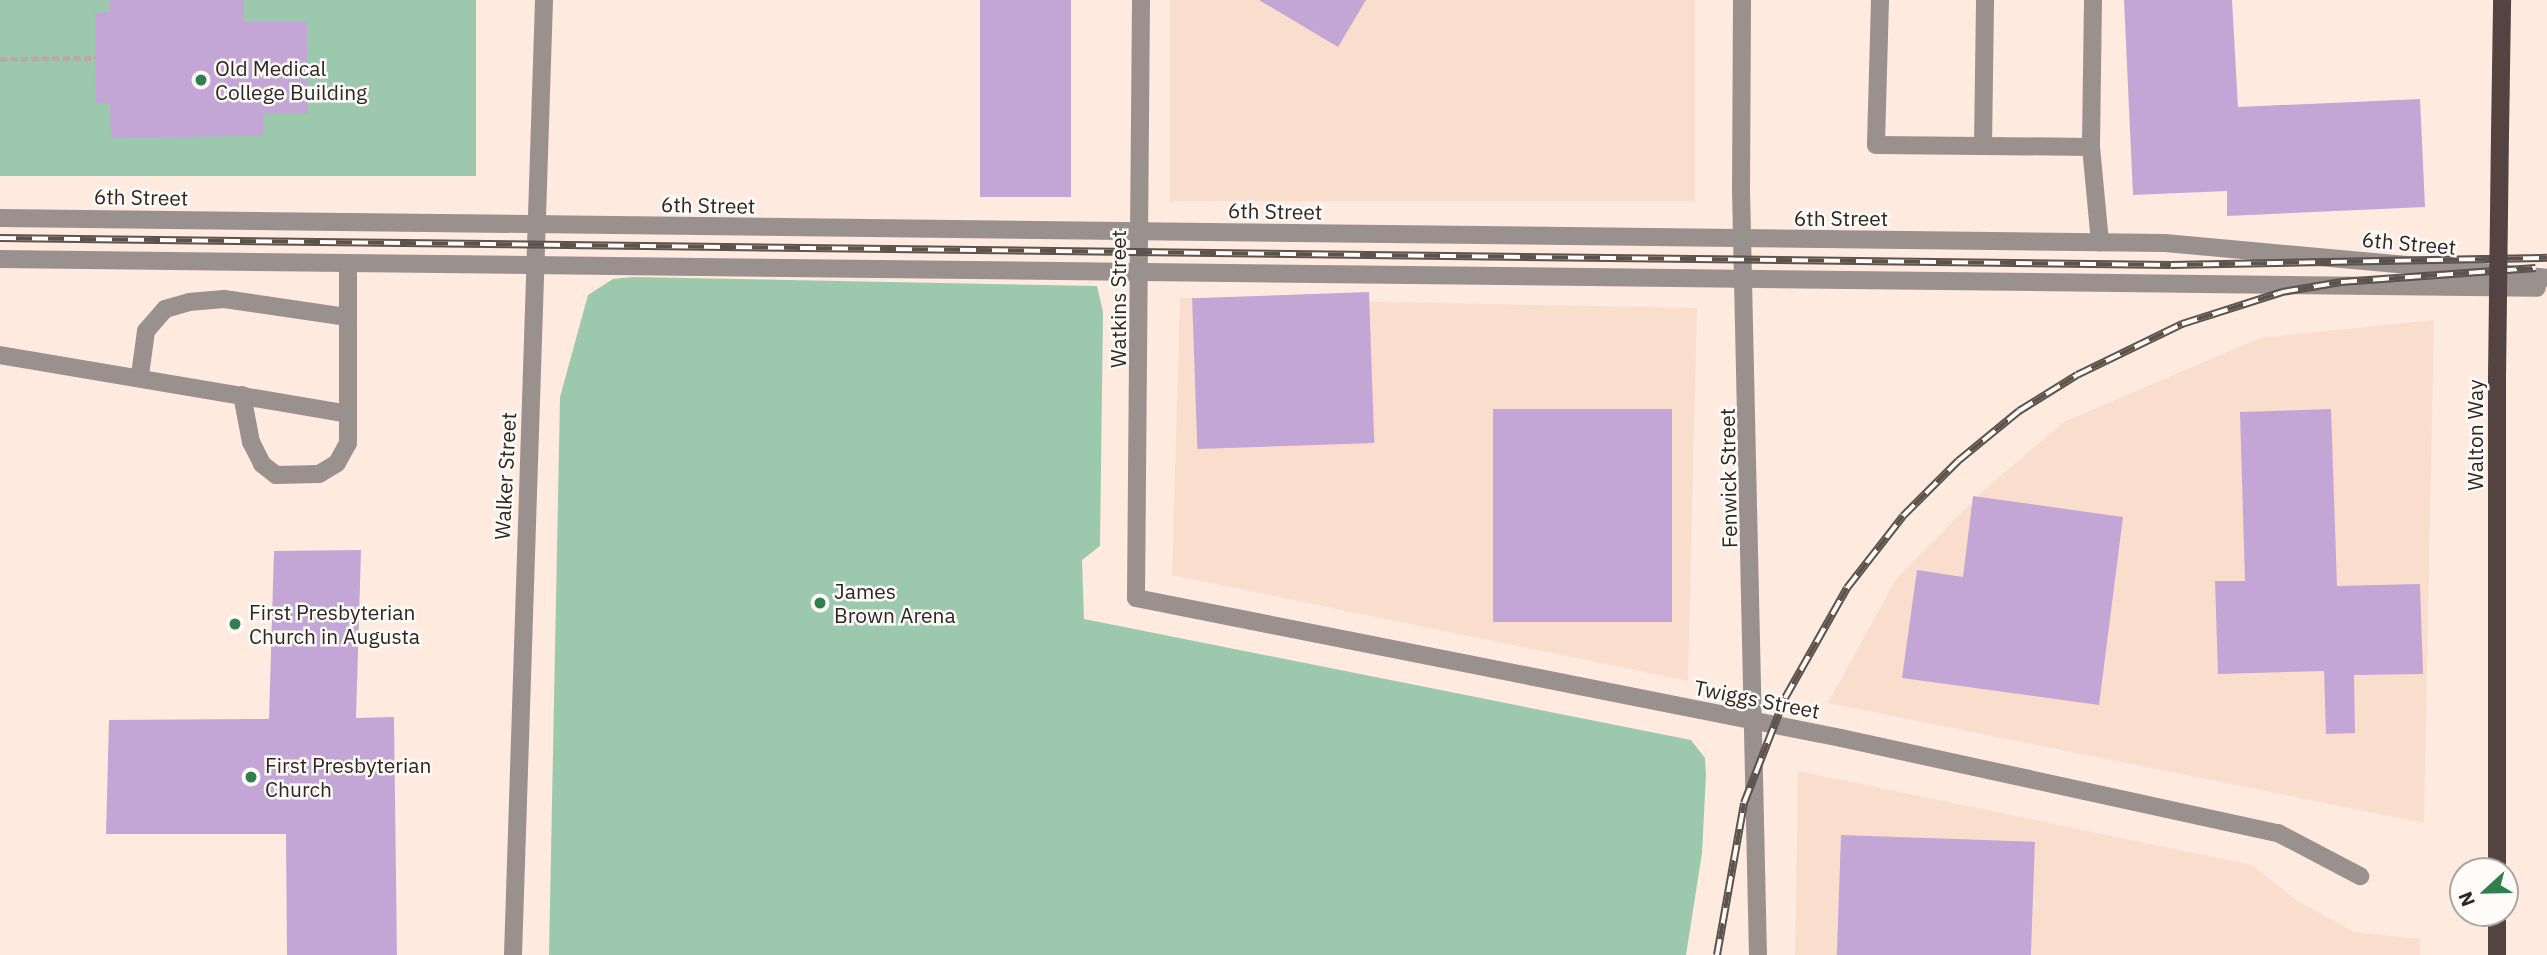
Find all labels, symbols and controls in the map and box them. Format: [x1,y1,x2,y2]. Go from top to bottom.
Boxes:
place label: Old Medical College Building [215,55,367,105]
marker: Old Medical College Building [193,72,209,88]
street label: 6th Street [94,184,188,210]
street label: 6th Street [661,192,755,218]
street label: 6th Street [1228,198,1322,224]
street label: 6th Street [1794,205,1888,231]
street label: 6th Street [2361,226,2457,260]
street label: Watkins Street [1105,230,1131,368]
street label: Walton Way [2462,379,2488,491]
street label: Fenwick Street [1714,408,1742,548]
street label: Walker Street [489,411,521,541]
place label: James Brown Arena [834,578,956,628]
marker: James Brown Arena [812,595,828,611]
place label: First Presbyterian Church in Augusta [249,599,420,649]
marker: First Presbyterian Church in Augusta [227,616,243,632]
street label: Twiggs Street [1692,674,1822,724]
place label: First Presbyterian Church [265,752,431,802]
marker: First Presbyterian Church [243,769,259,785]
north arrow [2449,857,2519,927]
text: N [2453,888,2480,910]

